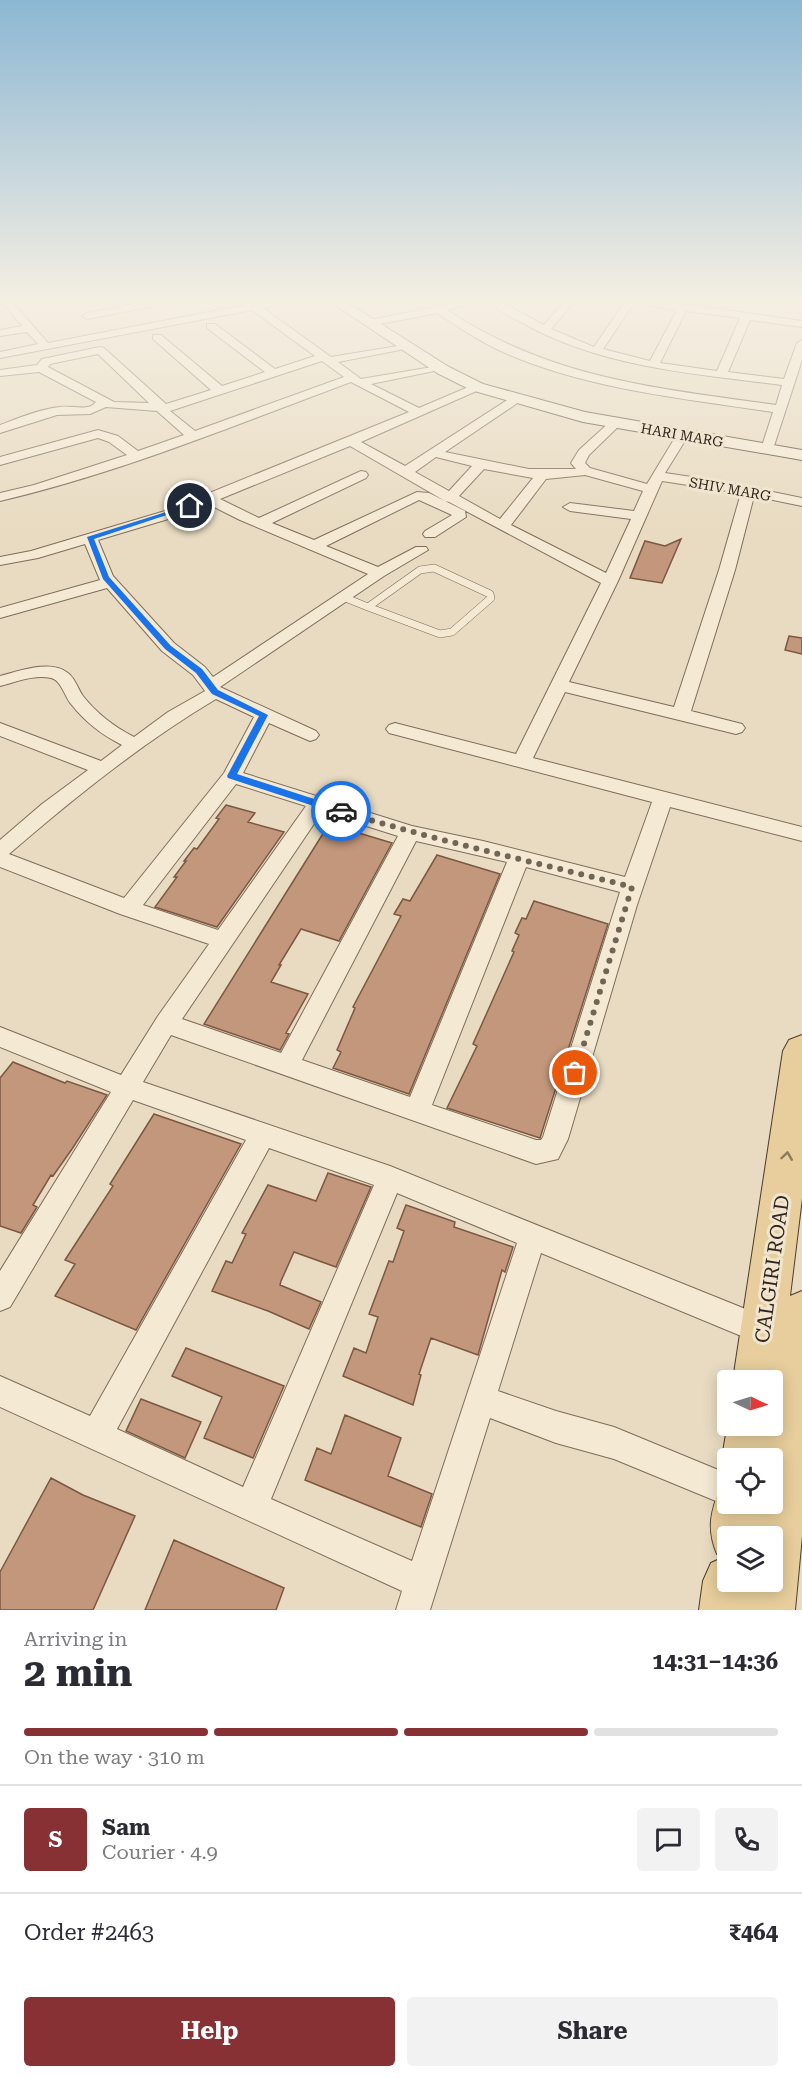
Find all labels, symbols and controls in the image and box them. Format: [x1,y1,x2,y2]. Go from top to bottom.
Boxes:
street label: HARI MARG [639,420,725,450]
street label: SHIV MARG [688,474,772,504]
pin [164,480,215,531]
icon: home [173,489,206,522]
courier [311,781,371,841]
icon: car [325,795,358,828]
pin [549,1047,600,1098]
icon: bag [558,1056,591,1089]
one-way arrow [781,1151,793,1160]
street label: CALGIRI ROAD [750,1194,794,1344]
north arrow [717,1370,783,1436]
map controls [717,1370,783,1592]
button: locate [717,1448,783,1514]
button: layers [717,1526,783,1592]
text: Arriving in [24,1627,127,1651]
text: 14:31–14:36 [652,1649,778,1674]
text: 2 min [24,1650,132,1696]
text: On the way · 310 m [24,1745,205,1769]
button: chat [637,1808,700,1871]
button: phone [715,1808,778,1871]
text: Sam [102,1815,150,1840]
text: S [49,1827,62,1852]
text: Courier · 4.9 [102,1840,218,1864]
text: Order #2463 [24,1920,154,1945]
text: ₹464 [729,1920,778,1945]
button: Help [24,1997,395,2066]
button: Share [407,1997,778,2066]

